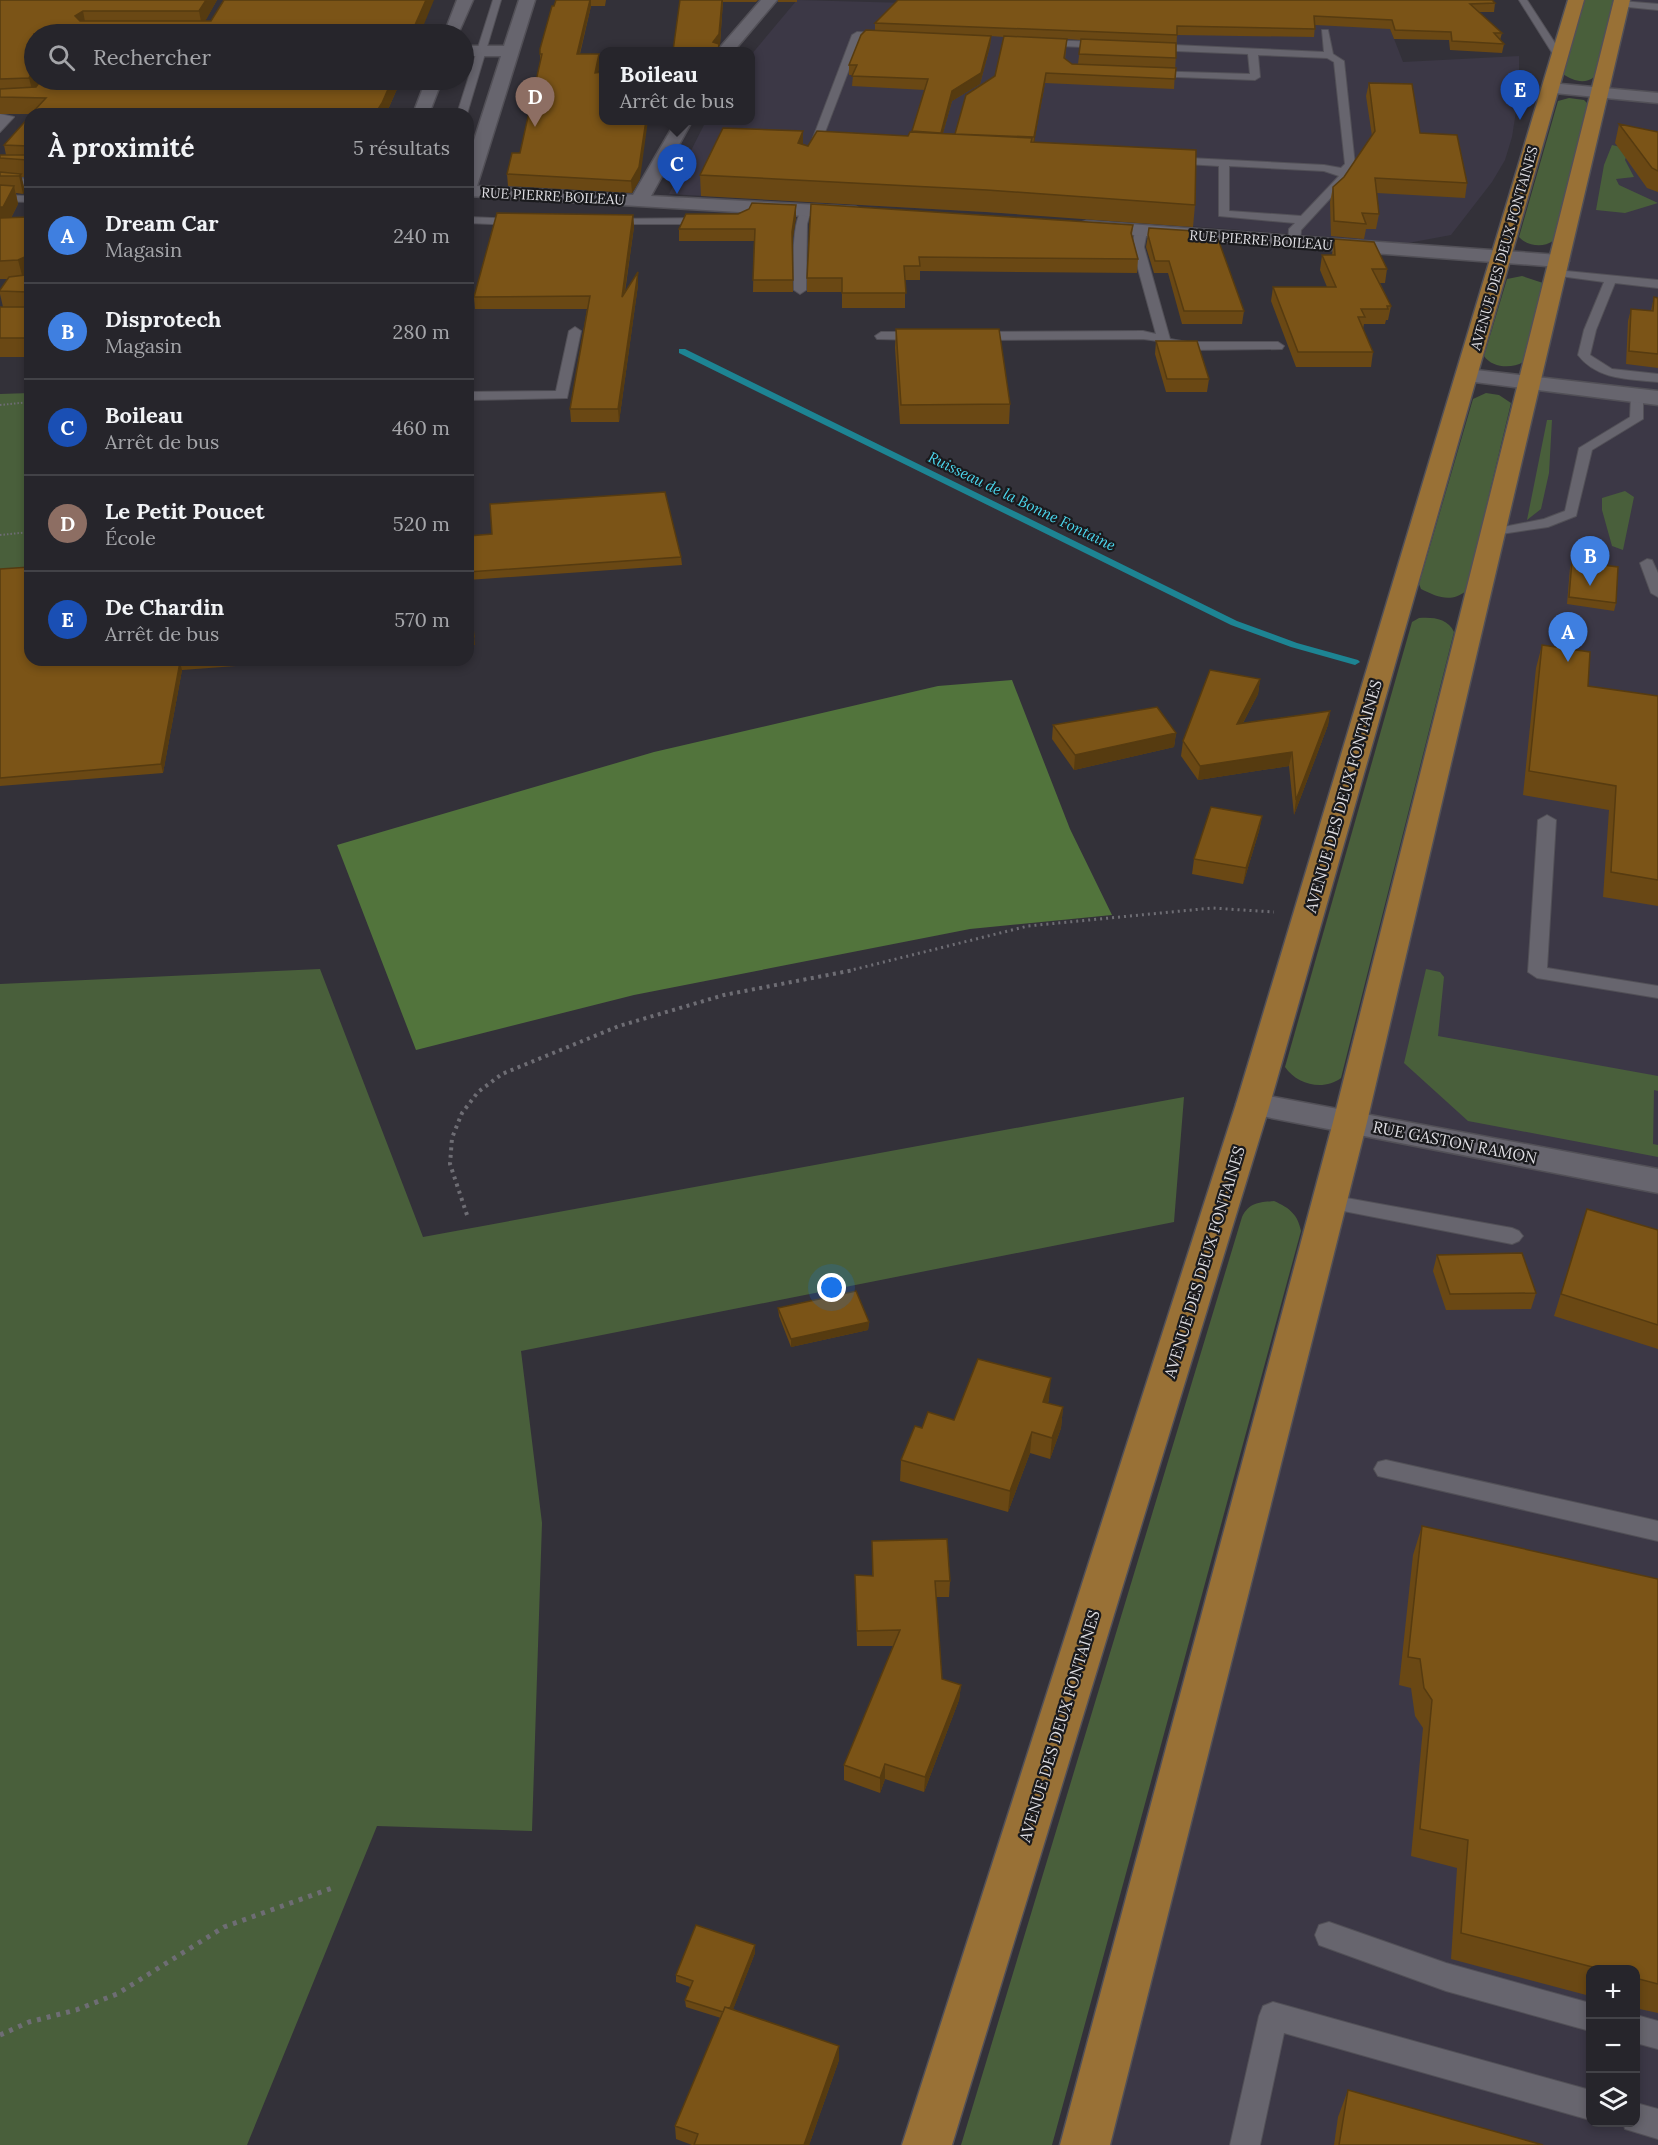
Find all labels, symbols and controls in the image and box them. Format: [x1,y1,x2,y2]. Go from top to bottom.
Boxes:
search box [24,24,474,90]
icon: search [45,41,78,74]
text: Rechercher [93,43,211,71]
popup [599,47,755,125]
text: Boileau [620,60,698,88]
pin: E [1500,70,1540,120]
pin: D [516,78,554,127]
text: Arrêt de bus [620,88,734,113]
text: À proximité [48,131,194,164]
text: 5 résultats [353,135,450,160]
pin: C [658,144,696,194]
street label: AVENUE DES DEUX FONTAINES [1466,144,1542,353]
street label: RUE PIERRE BOILEAU [481,183,626,209]
text: Dream Car [105,209,219,237]
text: A [61,223,74,248]
text: 240 m [393,223,450,248]
street label: RUE PIERRE BOILEAU [1189,226,1334,254]
text: Magasin [105,237,182,262]
text: Disprotech [105,305,222,333]
text: B [61,319,74,344]
text: 280 m [392,319,450,344]
text: Magasin [105,333,182,358]
text: Boileau [105,401,183,429]
text: C [61,415,74,440]
text: 460 m [392,415,450,440]
text: Arrêt de bus [105,429,219,454]
water label: Ruisseau de la Bonne Fontaine [925,447,1119,555]
text: Le Petit Poucet [105,497,265,525]
text: D [60,511,75,536]
text: 520 m [393,511,450,536]
text: École [105,525,156,550]
pin: B [1570,536,1610,586]
text: De Chardin [105,593,224,621]
text: E [61,607,74,632]
text: 570 m [394,607,450,632]
pin: A [1548,612,1588,662]
text: Arrêt de bus [105,621,219,646]
street label: AVENUE DES DEUX FONTAINES [1300,677,1386,916]
street label: RUE GASTON RAMON [1371,1116,1539,1168]
street label: AVENUE DES DEUX FONTAINES [1159,1144,1249,1381]
your location [817,1273,846,1302]
street label: AVENUE DES DEUX FONTAINES [1014,1608,1104,1845]
map controls [1586,1965,1640,2127]
button: + [1586,1965,1640,2019]
button: − [1586,2019,1640,2073]
button: layers [1586,2073,1640,2127]

